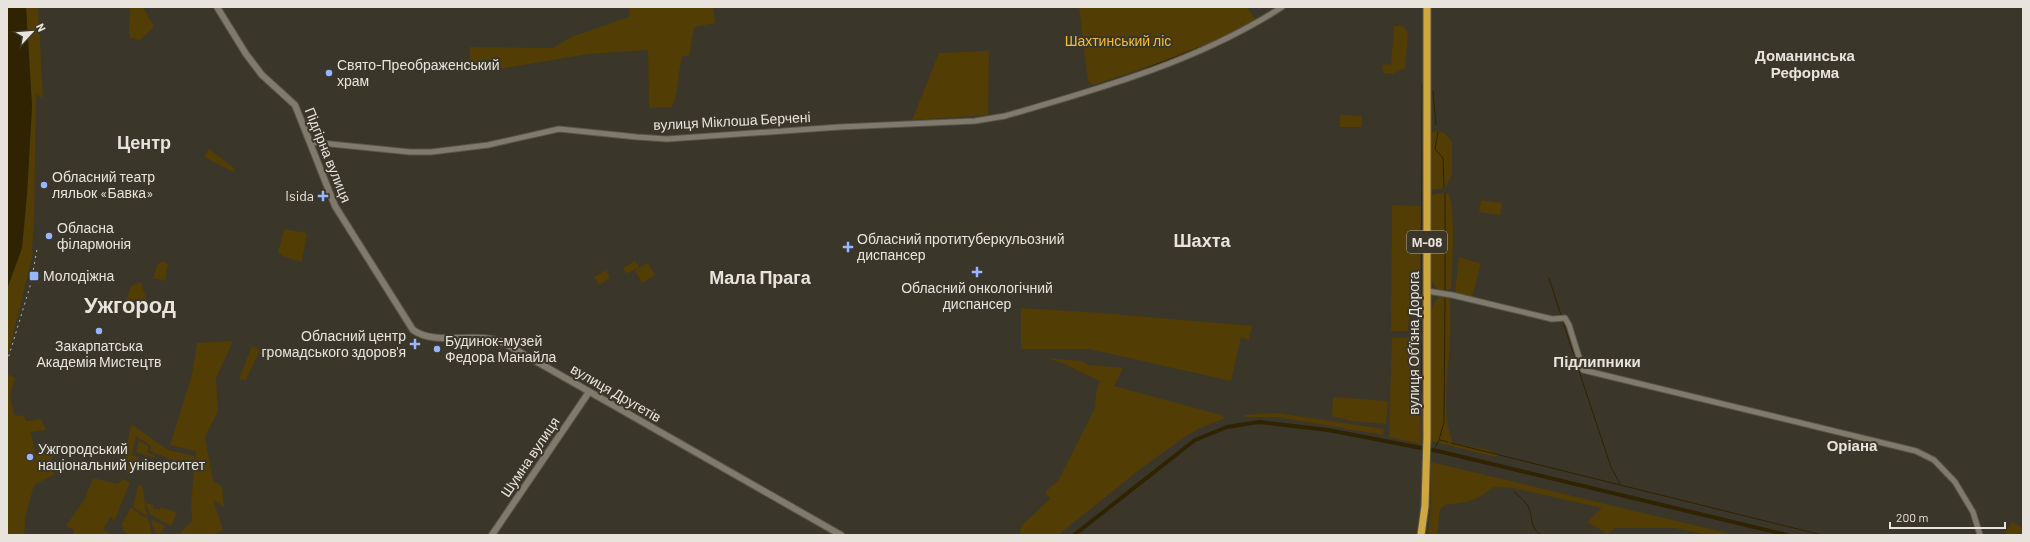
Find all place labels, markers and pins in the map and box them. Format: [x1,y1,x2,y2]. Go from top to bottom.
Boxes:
place label: Свято-Преображенський храм [337,56,499,89]
marker: Свято-Преображенський храм [324,68,334,78]
place label: Обласний театр ляльок «Бавка» [52,168,155,201]
marker: Обласний театр ляльок «Бавка» [39,180,49,190]
place label: Isida [285,187,314,204]
marker: Isida [317,190,329,202]
place label: Обласна філармонія [57,219,131,252]
place label: Обласний протитуберкульозний диспансер [857,230,1065,263]
marker: Обласна філармонія [44,231,54,241]
marker: Обласний протитуберкульозний диспансер [842,241,854,253]
marker: Обласний онкологічний диспансер [971,266,983,278]
place label: Молодіжна [43,267,114,284]
marker: Молодіжна [28,270,40,282]
place label: Обласний онкологічний диспансер [901,279,1053,312]
marker: Закарпатська Академія Мистецтв [94,326,104,336]
place label: Обласний центр громадського здоров'я [261,327,406,360]
place label: Будинок-музей Федора Манайла [445,332,557,365]
place label: Закарпатська Академія Мистецтв [36,337,162,370]
marker: Обласний центр громадського здоров'я [409,338,421,350]
marker: Будинок-музей Федора Манайла [432,344,442,354]
place label: Ужгородський національний університет [38,440,206,473]
marker: Ужгородський національний університет [25,452,35,462]

